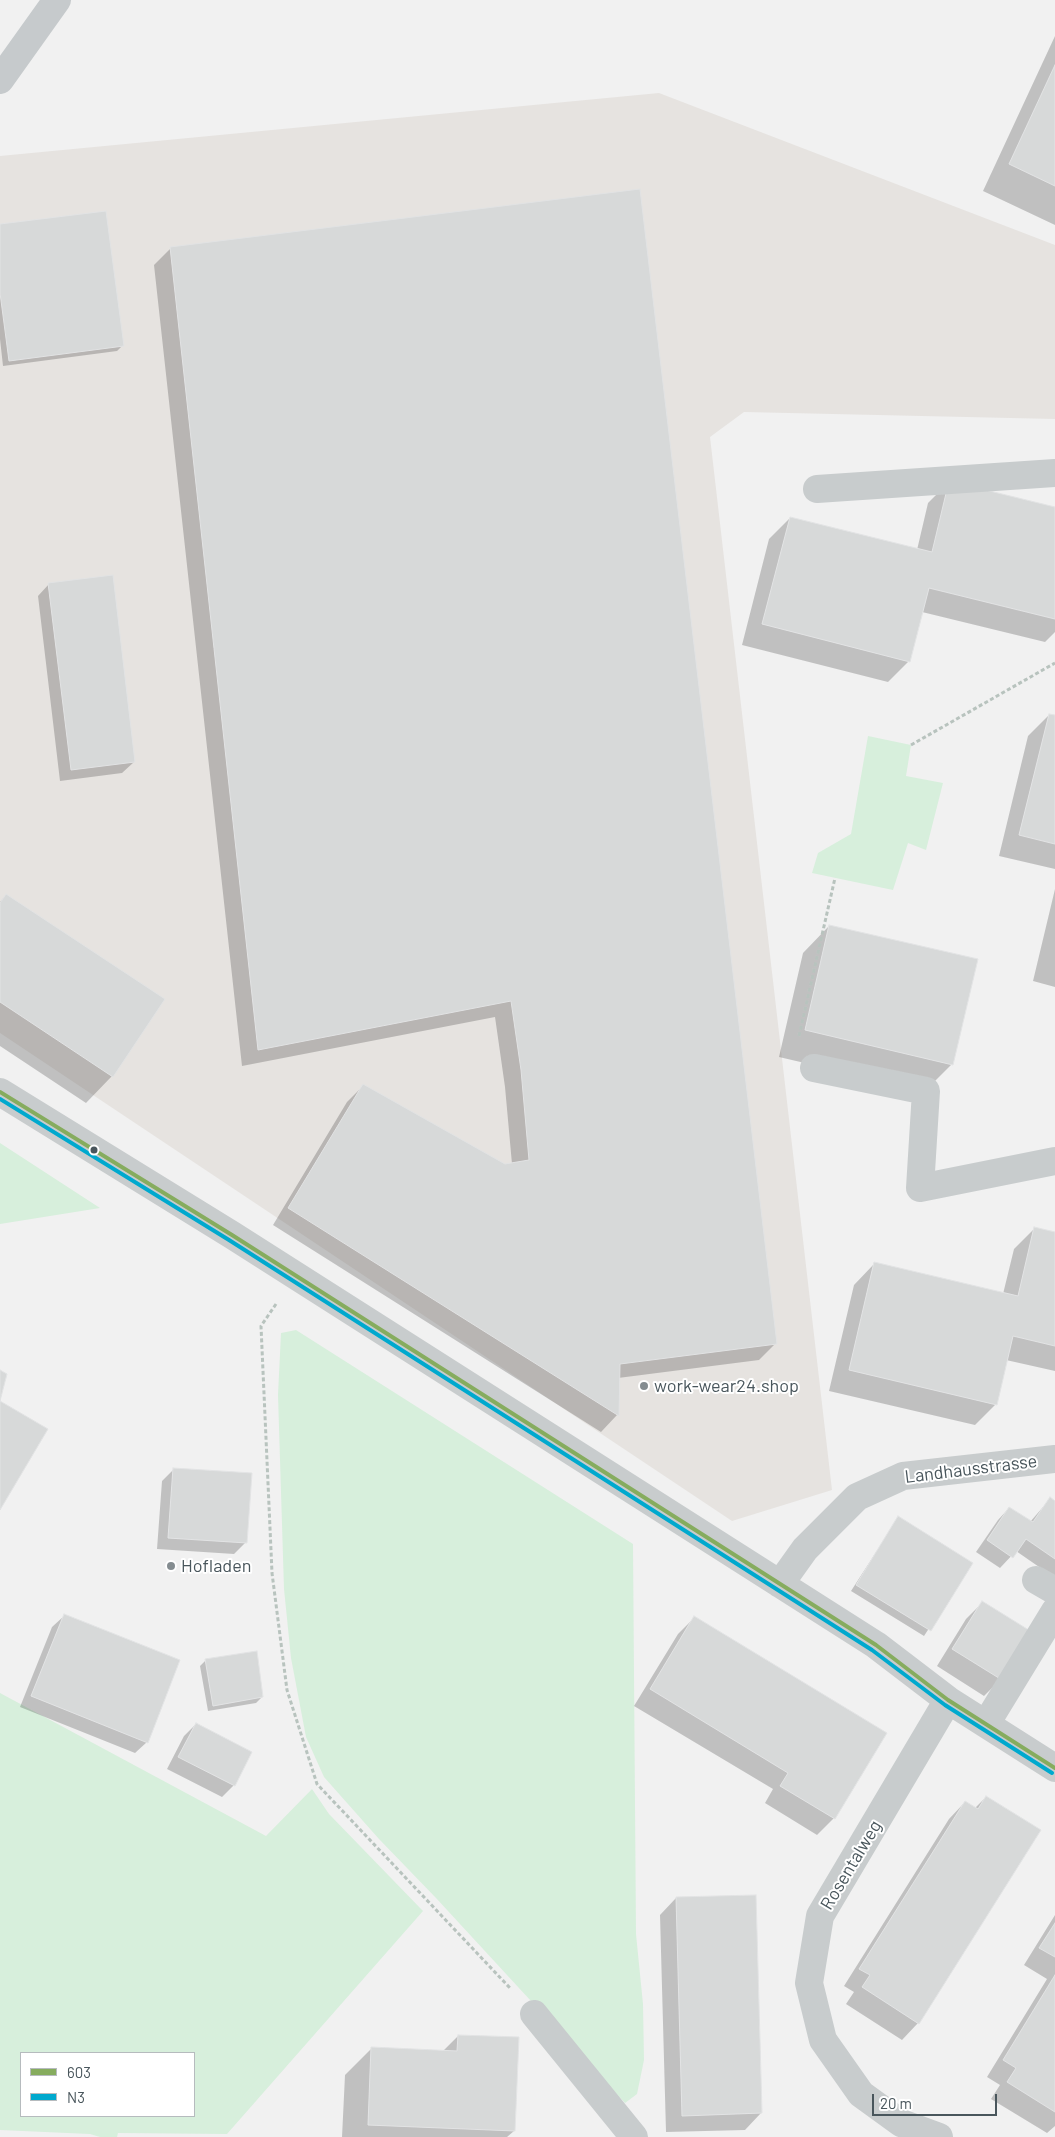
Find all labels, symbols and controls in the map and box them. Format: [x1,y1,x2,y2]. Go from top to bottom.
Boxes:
unlabelled marker [89,1145,99,1155]
place label: work-wear24.shop [654,1375,799,1397]
marker: work-wear24.shop [638,1380,650,1392]
street label: Landhausstrasse [904,1450,1038,1488]
place label: Hofladen [181,1555,251,1577]
marker: Hofladen [165,1560,177,1572]
street label: Rosentalweg [816,1816,886,1914]
legend [20,2052,195,2117]
text: 603 [67,2063,91,2081]
scale bar [875,2084,1000,2116]
text: N3 [67,2088,85,2106]
text: 20 m [880,2094,912,2112]

